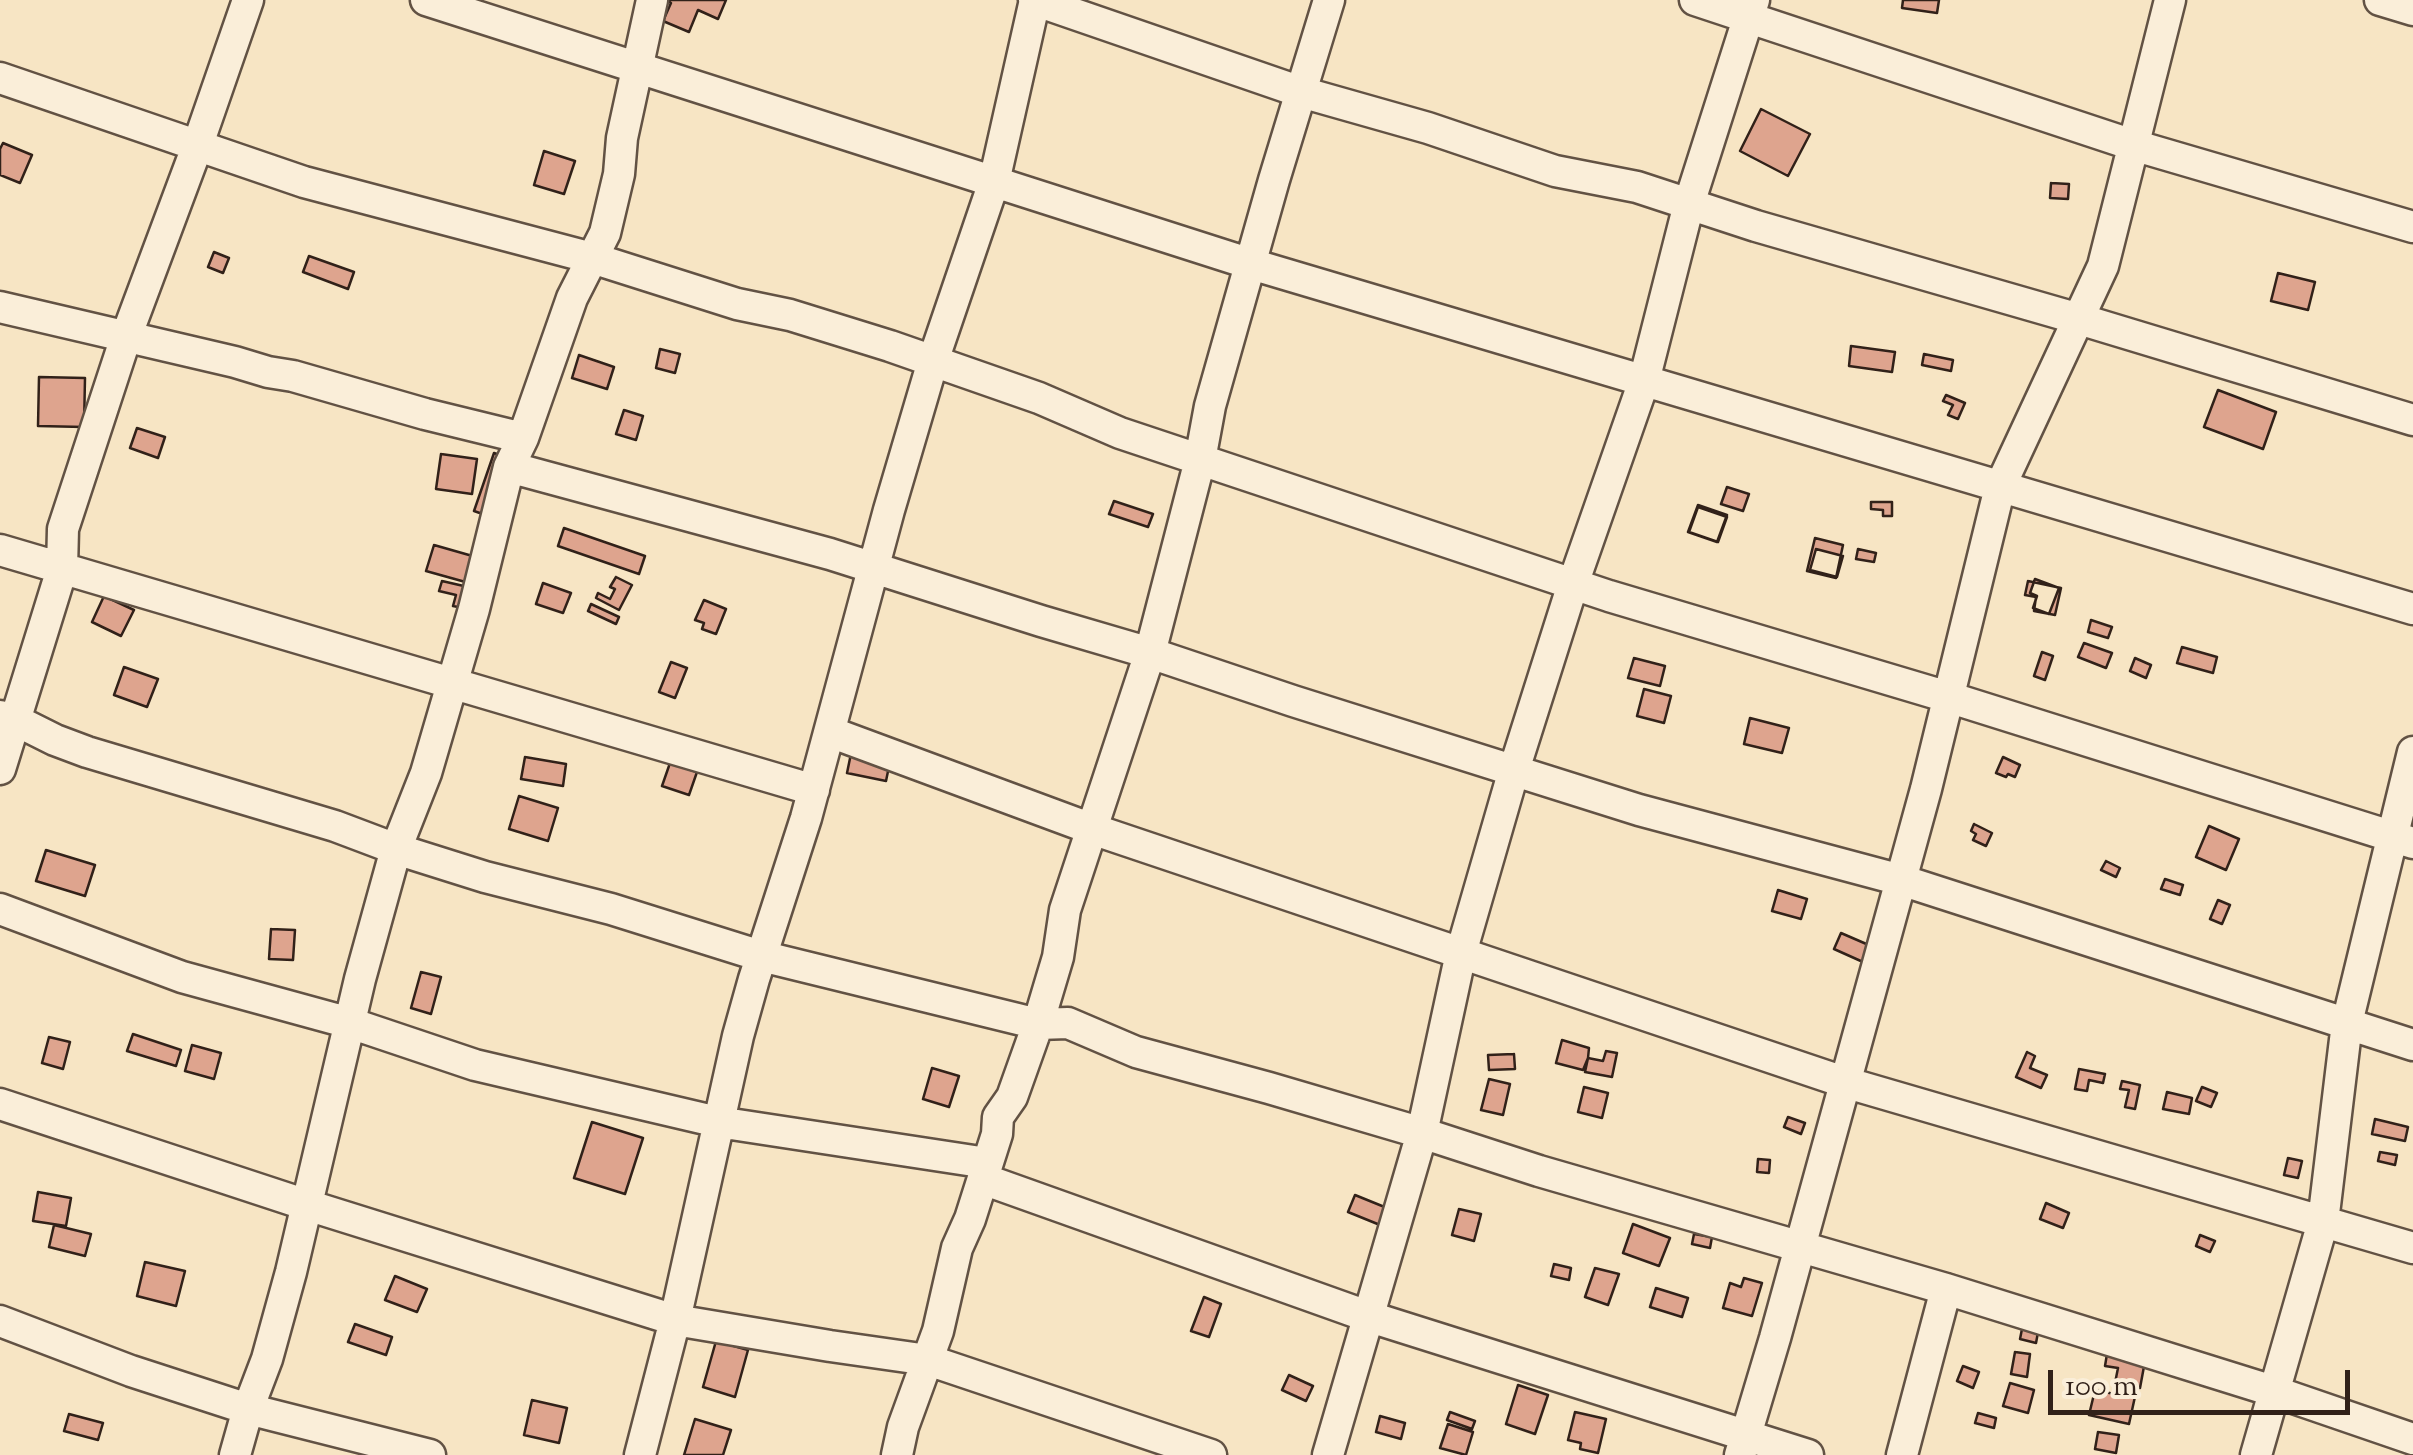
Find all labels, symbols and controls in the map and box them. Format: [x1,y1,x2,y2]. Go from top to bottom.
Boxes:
scale bar [2053,1350,2356,1412]
text: 100 m [2065,1366,2138,1409]

